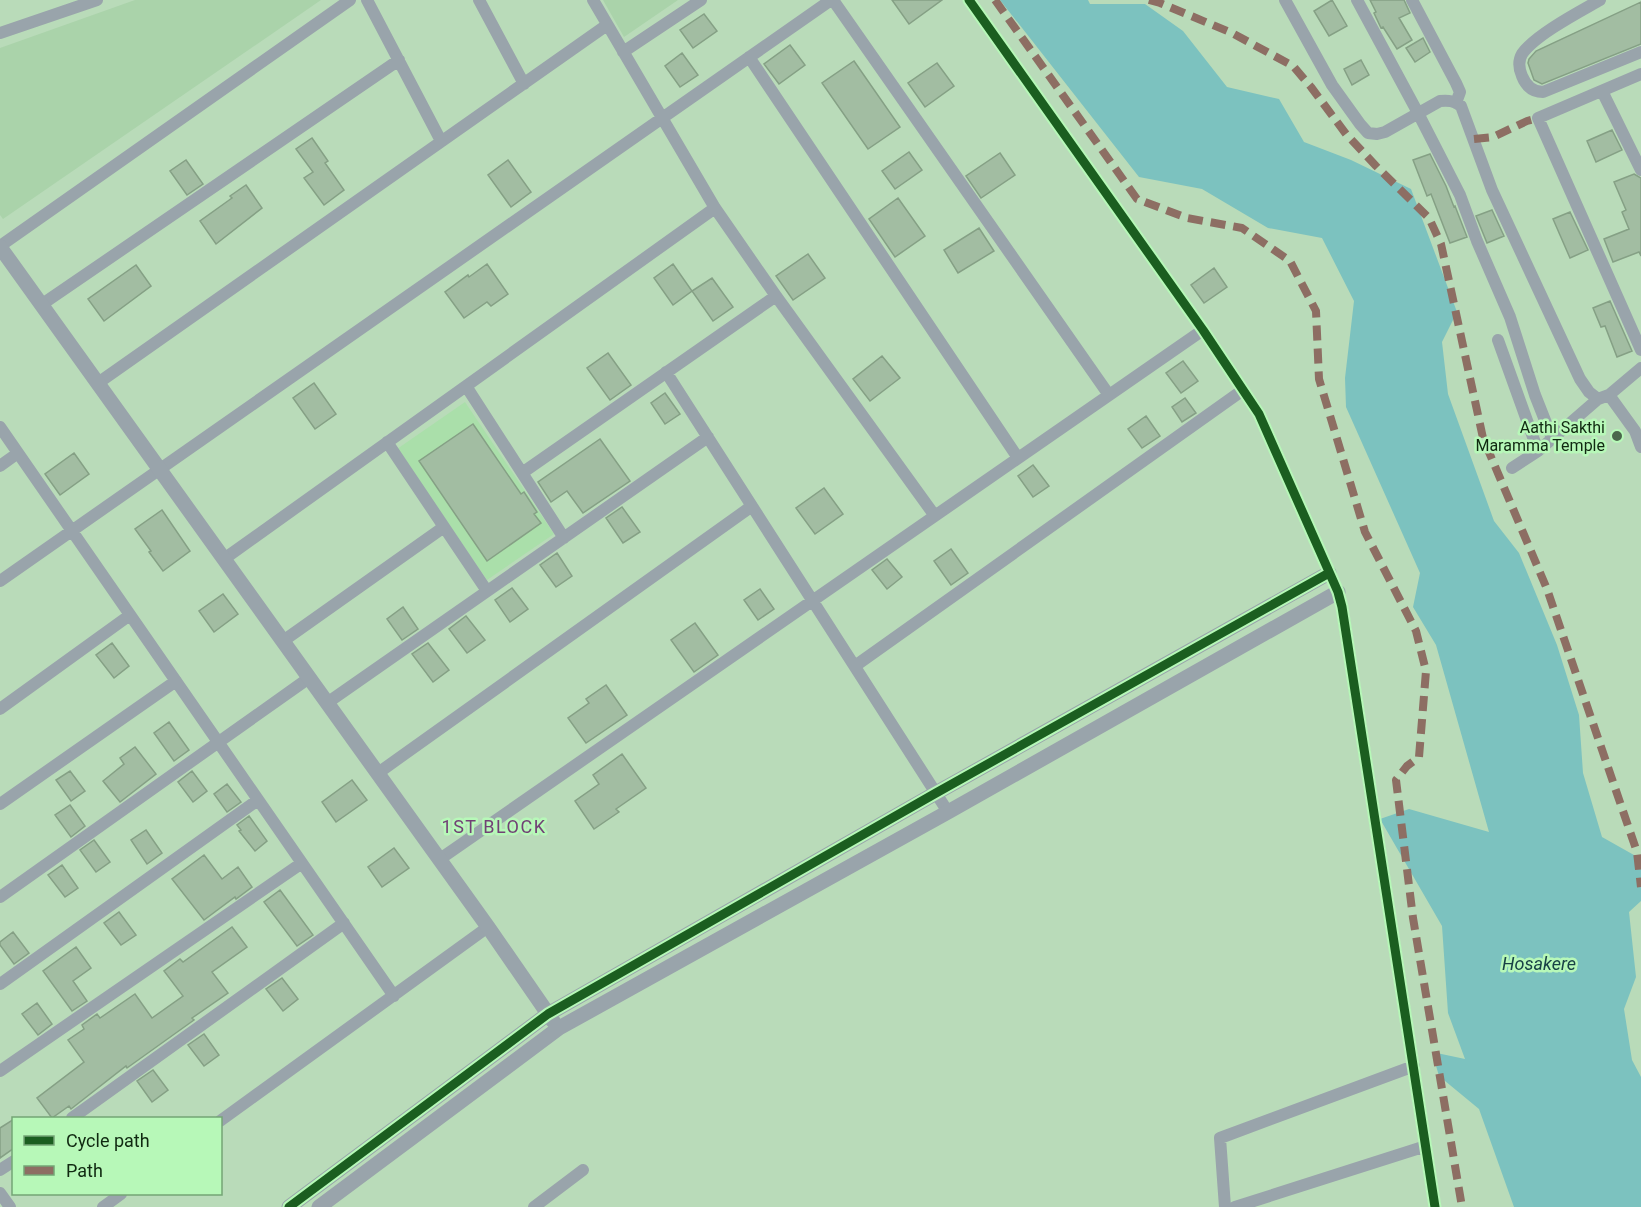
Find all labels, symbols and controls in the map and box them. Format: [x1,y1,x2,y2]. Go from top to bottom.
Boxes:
place label: Aathi Sakthi Maramma Temple [1475,418,1605,455]
marker: Aathi Sakthi Maramma Temple [1610,429,1624,443]
district label: 1ST BLOCK [442,816,546,837]
water label: Hosakere [1502,953,1576,974]
legend [12,1117,222,1195]
text: Cycle path [66,1130,150,1151]
text: Path [66,1160,103,1181]

